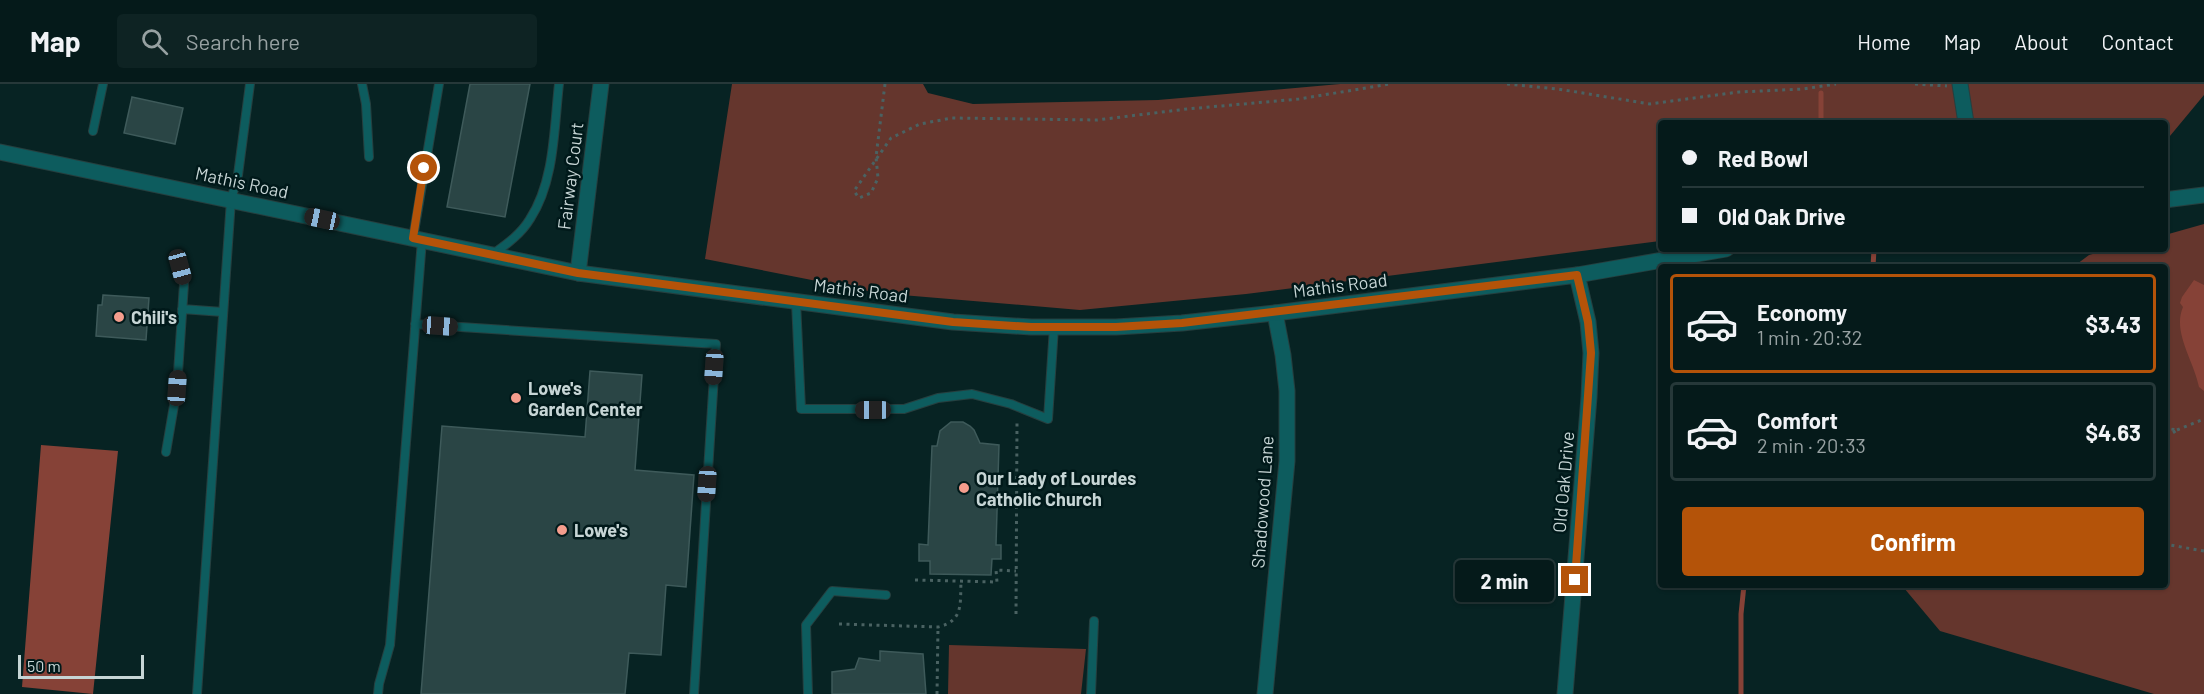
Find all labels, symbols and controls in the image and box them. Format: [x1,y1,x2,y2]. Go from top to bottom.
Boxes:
search box [117,14,537,68]
text: Map [30,24,81,58]
icon: search [138,25,171,58]
text: Search here [186,28,300,54]
text: Home [1857,29,1911,54]
text: Map [1944,29,1981,54]
text: About [2014,29,2069,54]
text: Contact [2102,29,2174,54]
street label: Fairway Court [553,121,587,231]
text: Red Bowl [1718,145,1808,171]
route start [410,154,437,181]
street label: Mathis Road [193,161,291,203]
text: Old Oak Drive [1718,203,1846,229]
car [303,206,341,232]
car [167,247,193,287]
street label: Mathis Road [1292,268,1388,302]
street label: Mathis Road [813,273,909,307]
icon: car [1685,297,1739,351]
text: Economy [1757,299,1847,325]
place label: Chili's [131,306,177,328]
marker: Chili's [112,310,126,324]
text: $3.43 [2085,311,2141,337]
car [421,316,459,336]
text: 1 min · 20:32 [1757,325,1862,349]
car [704,348,724,386]
car [167,369,187,407]
place label: Lowe's Garden Center [528,377,643,420]
marker: Lowe's Garden Center [509,391,523,405]
car [855,401,891,419]
icon: car [1685,405,1739,459]
text: Comfort [1757,407,1838,433]
text: $4.63 [2085,419,2141,445]
street label: Old Oak Drive [1548,430,1578,534]
text: 2 min · 20:33 [1757,433,1866,457]
street label: Shadowood Lane [1246,435,1278,569]
car [697,465,717,503]
place label: Our Lady of Lourdes Catholic Church [976,467,1136,510]
marker: Our Lady of Lourdes Catholic Church [957,481,971,495]
button: Confirm [1682,507,2144,576]
place label: Lowe's [574,519,628,541]
marker: Lowe's [555,523,569,537]
callout: 2 min [1455,559,1554,601]
route end [1561,566,1588,593]
text: 2 min [1481,569,1528,593]
scale bar [18,652,144,680]
text: 50 m [27,656,61,675]

